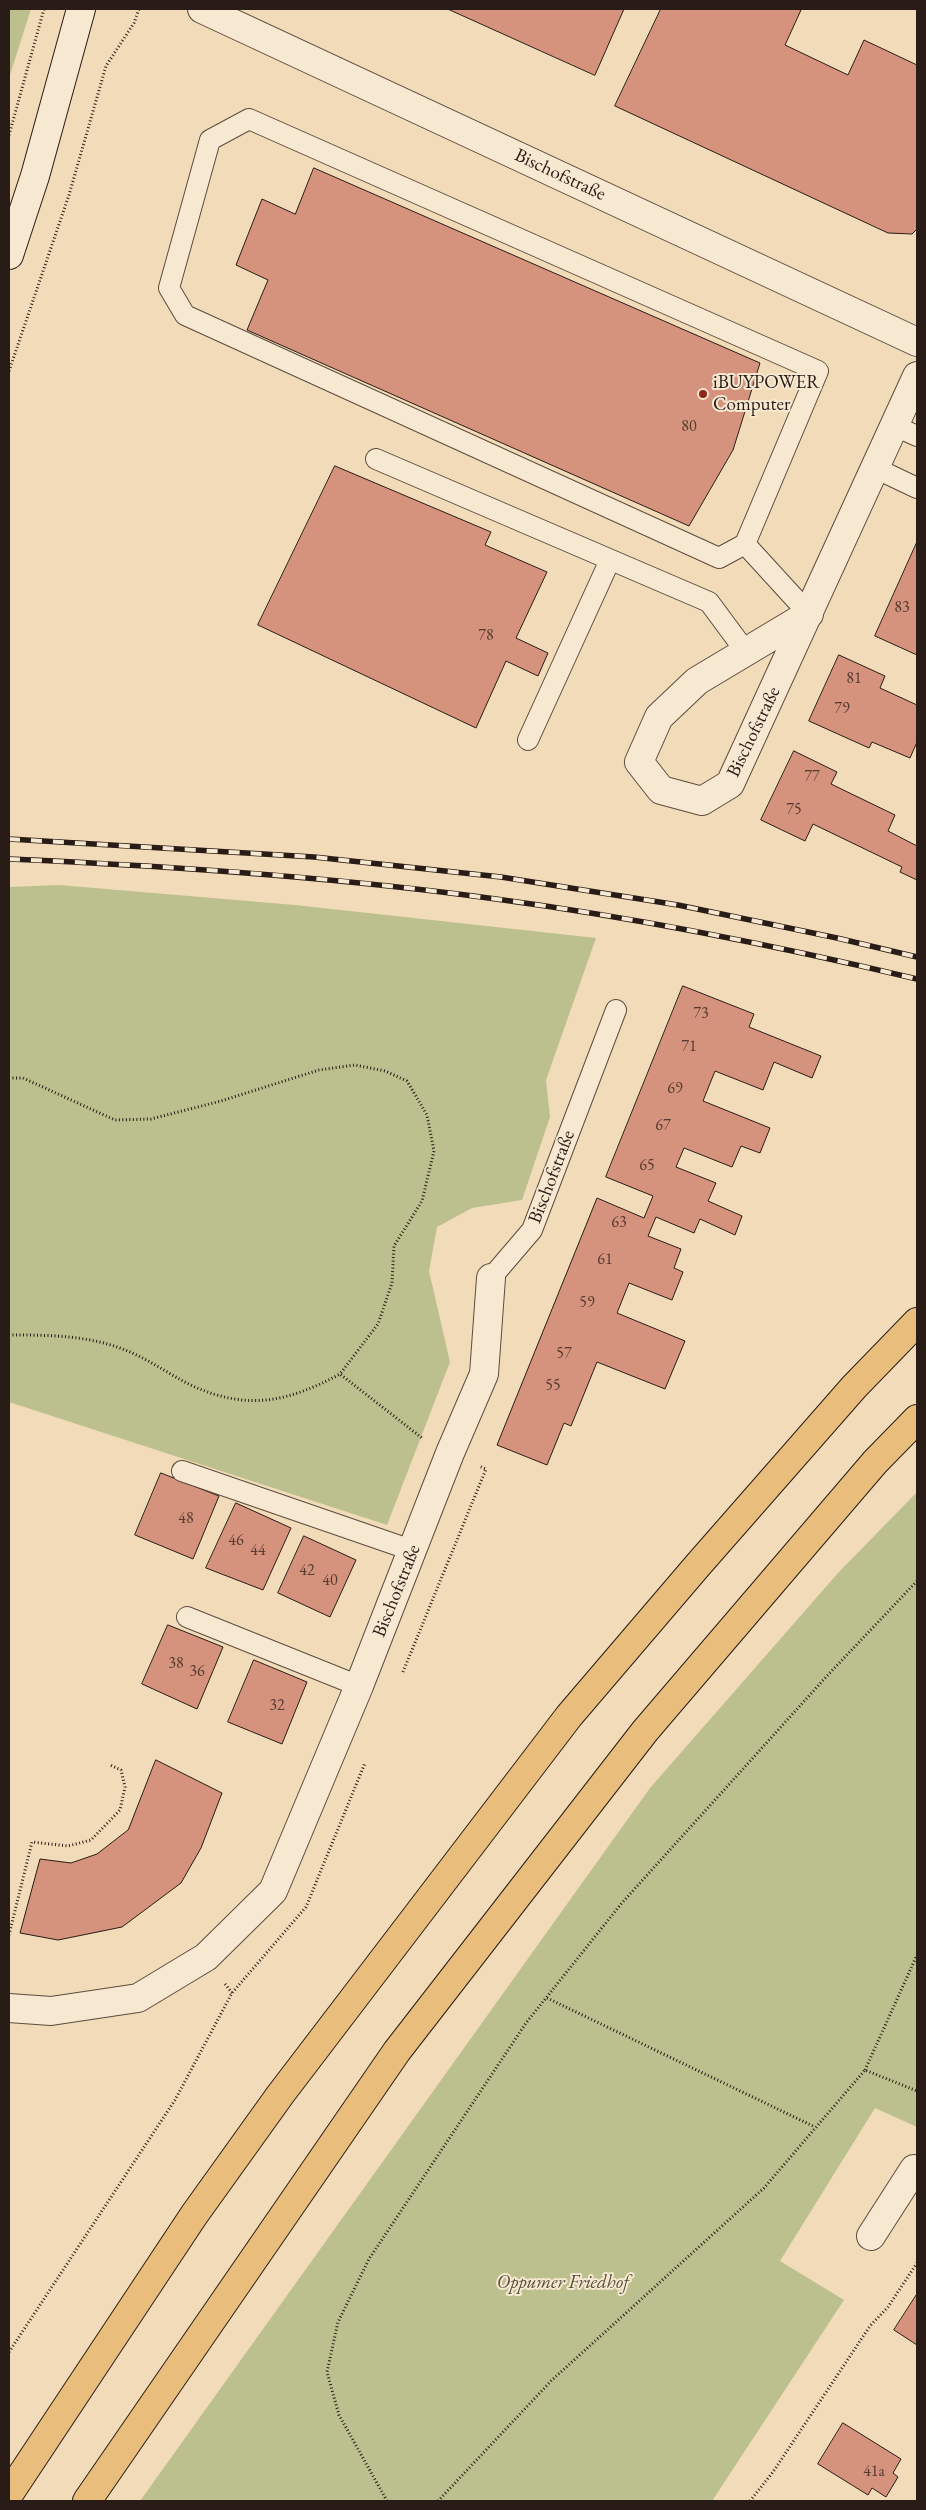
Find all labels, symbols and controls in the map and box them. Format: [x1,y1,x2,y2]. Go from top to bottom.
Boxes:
street label: Bischofstraße [511,144,609,206]
place label: iBUYPOWER Computer [713,372,820,416]
marker: iBUYPOWER Computer [697,388,709,400]
house number: 80 [681,417,697,437]
house number: 83 [894,598,910,618]
house number: 78 [478,626,494,646]
house number: 81 [846,669,862,689]
street label: Bischofstraße [722,683,786,781]
house number: 79 [834,699,850,719]
house number: 77 [804,767,820,787]
house number: 75 [786,800,802,820]
house number: 73 [693,1004,709,1024]
house number: 71 [681,1037,697,1057]
house number: 69 [667,1079,683,1099]
house number: 67 [655,1116,671,1136]
street label: Bischofstraße [524,1127,580,1227]
house number: 65 [639,1156,655,1176]
house number: 63 [611,1213,627,1233]
house number: 61 [597,1250,613,1270]
house number: 59 [579,1293,595,1313]
house number: 57 [556,1344,572,1364]
house number: 55 [545,1376,561,1396]
house number: 48 [178,1509,194,1529]
house number: 46 [228,1531,244,1551]
house number: 44 [250,1541,266,1561]
street label: Bischofstraße [368,1541,426,1641]
house number: 42 [299,1561,315,1581]
house number: 40 [322,1571,338,1591]
house number: 38 [168,1654,184,1674]
house number: 36 [189,1662,205,1682]
house number: 32 [269,1696,285,1716]
park label: Oppumer Friedhof [497,2272,629,2294]
house number: 41a [863,2462,885,2482]

